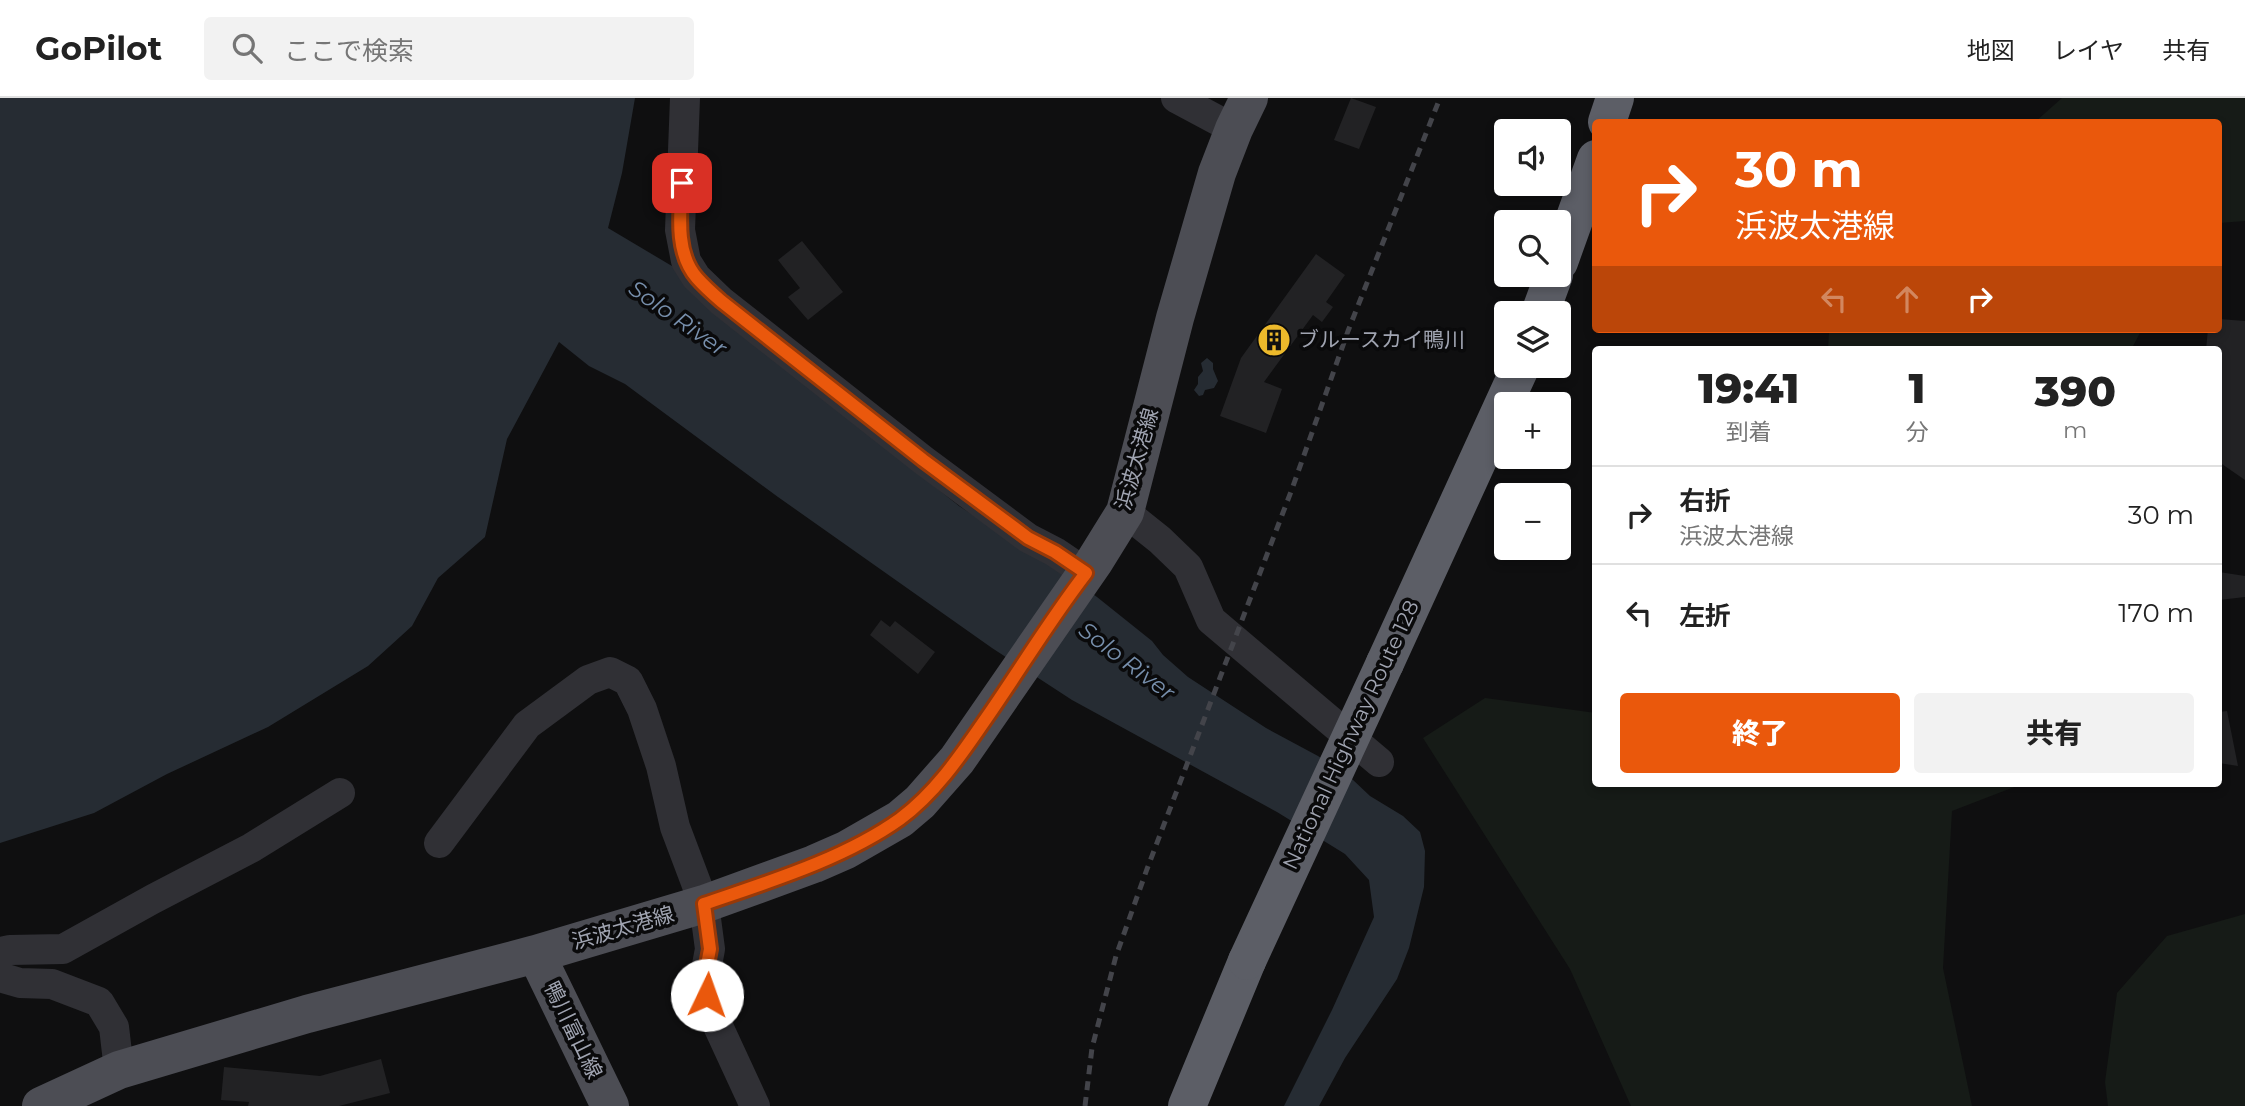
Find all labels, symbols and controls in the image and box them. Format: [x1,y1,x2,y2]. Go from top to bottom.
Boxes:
search box [204,17,694,80]
text: GoPilot [35,28,162,68]
icon: search [228,29,266,67]
text: ここで検索 [284,35,414,67]
text: 地図 [1967,36,2015,65]
text: レイヤ [2053,36,2124,65]
text: 共有 [2162,36,2210,65]
map controls [1494,119,1571,560]
button: sound [1494,119,1571,196]
text: 30 m [1735,140,1863,199]
icon: right [1620,147,1711,238]
pin [652,153,712,213]
icon: arrive [663,164,701,202]
text: 浜波太港線 [1735,206,1895,245]
button: search [1494,210,1571,287]
water label: Solo River [624,274,733,362]
icon: left [1815,280,1853,318]
icon: ahead [1888,280,1926,318]
icon: right [1961,280,1999,318]
button: layers [1494,301,1571,378]
building icon: ブルースカイ鴨川 [1255,321,1293,359]
place label: ブルースカイ鴨川 [1298,327,1465,352]
text: 19:41 [1698,362,1800,414]
text: 1 [1909,362,1926,414]
text: 390 [2035,365,2116,417]
button: + [1494,392,1571,469]
street label: 浜波太港線 [1110,405,1163,513]
text: m [2063,416,2087,444]
text: 到着 [1726,418,1772,446]
text: 分 [1906,418,1929,446]
button: − [1494,483,1571,560]
text: 右折 [1679,485,1731,517]
icon: right [1620,496,1658,534]
text: 30 m [2128,499,2194,531]
text: 浜波太港線 [1679,522,1794,550]
icon: left [1620,594,1658,632]
street label: National Highway Route 128 [1277,596,1424,873]
text: 170 m [2118,597,2194,629]
text: 左折 [1679,600,1731,632]
water label: Solo River [1073,616,1181,707]
button: 終了 [1620,693,1900,773]
button: 共有 [1914,693,2194,773]
street label: 浜波太港線 [569,901,677,954]
position arrow [670,958,744,1032]
street label: 鴨川富山線 [539,977,608,1082]

